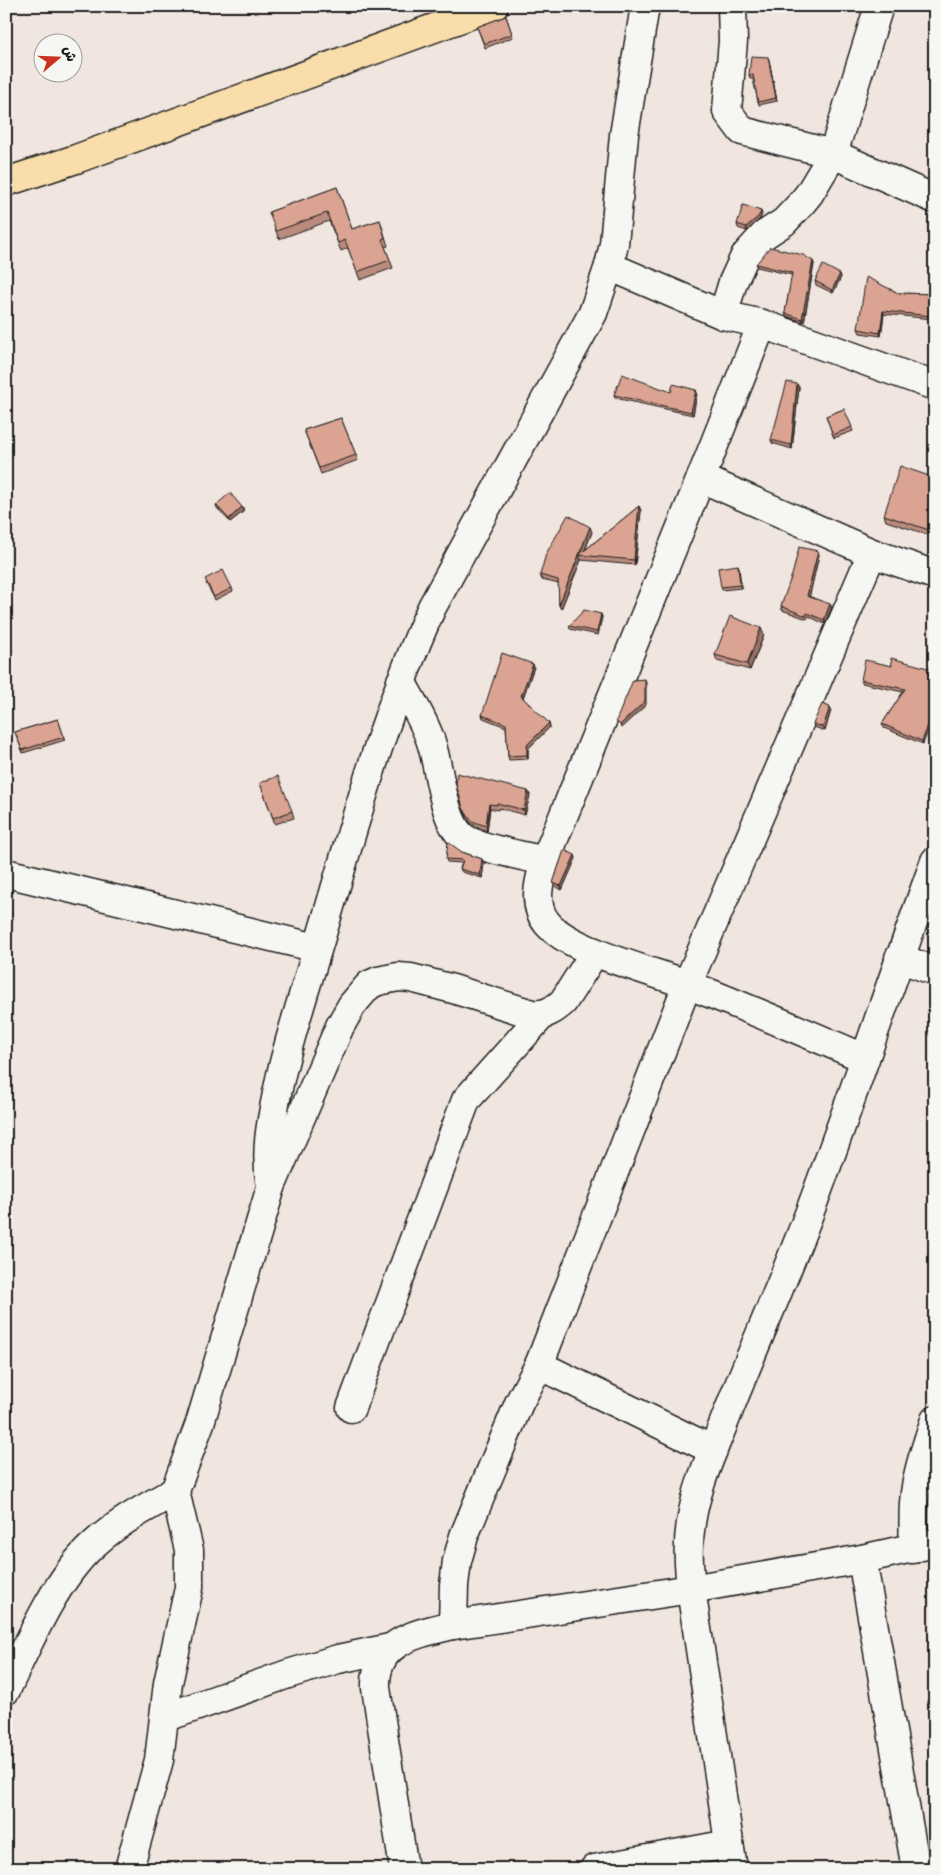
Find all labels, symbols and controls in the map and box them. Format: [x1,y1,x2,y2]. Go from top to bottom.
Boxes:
north arrow [32,32,82,82]
text: ش [59,44,80,64]

